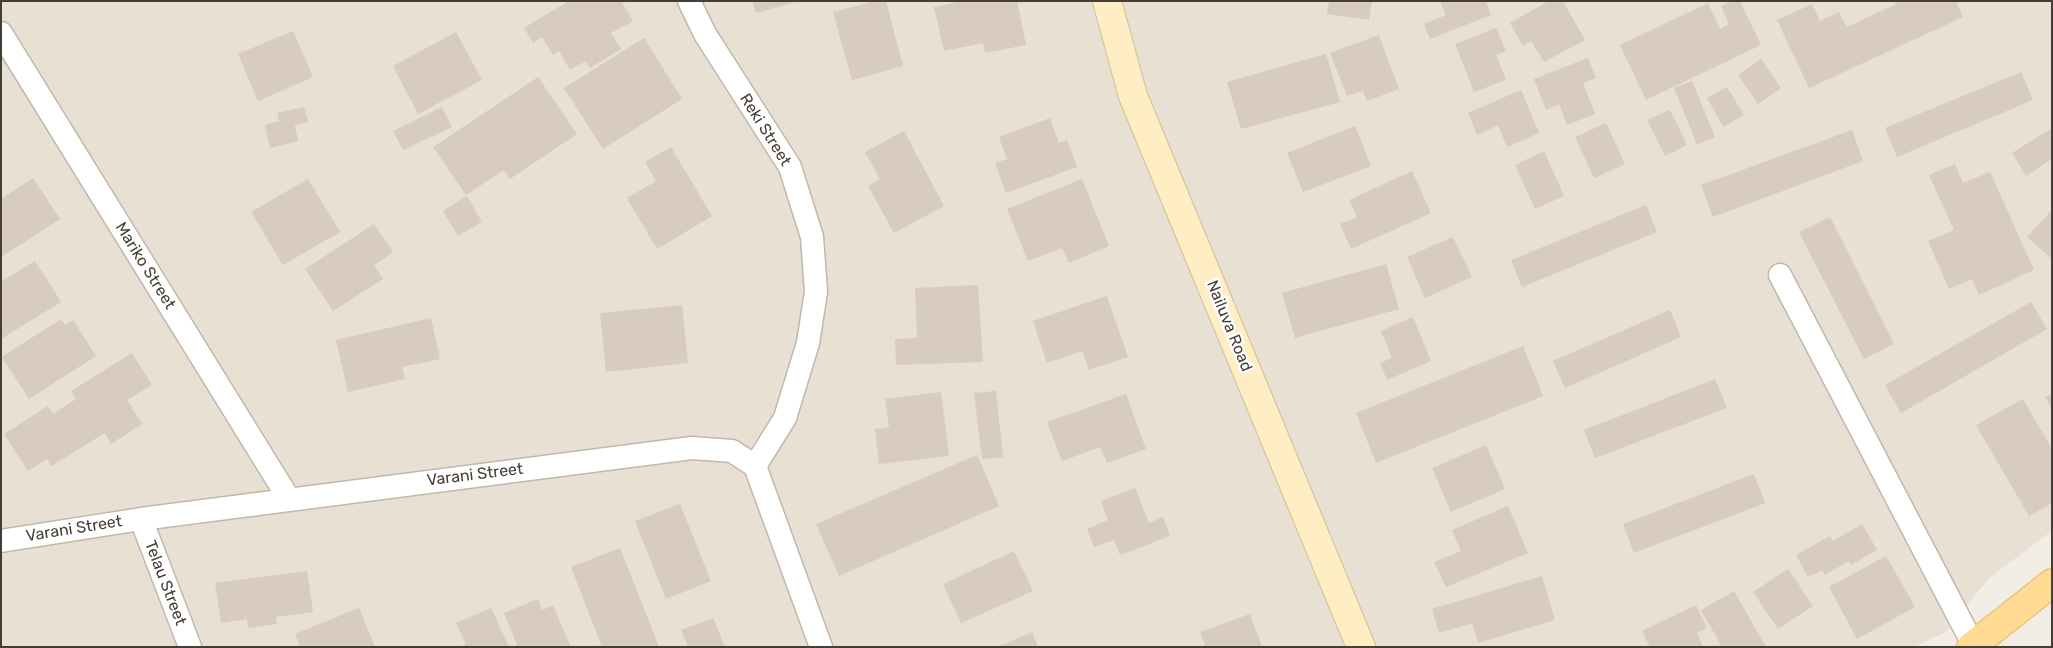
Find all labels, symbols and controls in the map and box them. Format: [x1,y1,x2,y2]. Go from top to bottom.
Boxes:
street label: Reki Street [735,90,795,170]
street label: Mariko Street [111,219,179,313]
street label: Nailuva Road [1202,278,1256,374]
street label: Varani Street [426,460,524,490]
street label: Varani Street [25,512,123,546]
street label: Telau Street [140,538,190,628]

